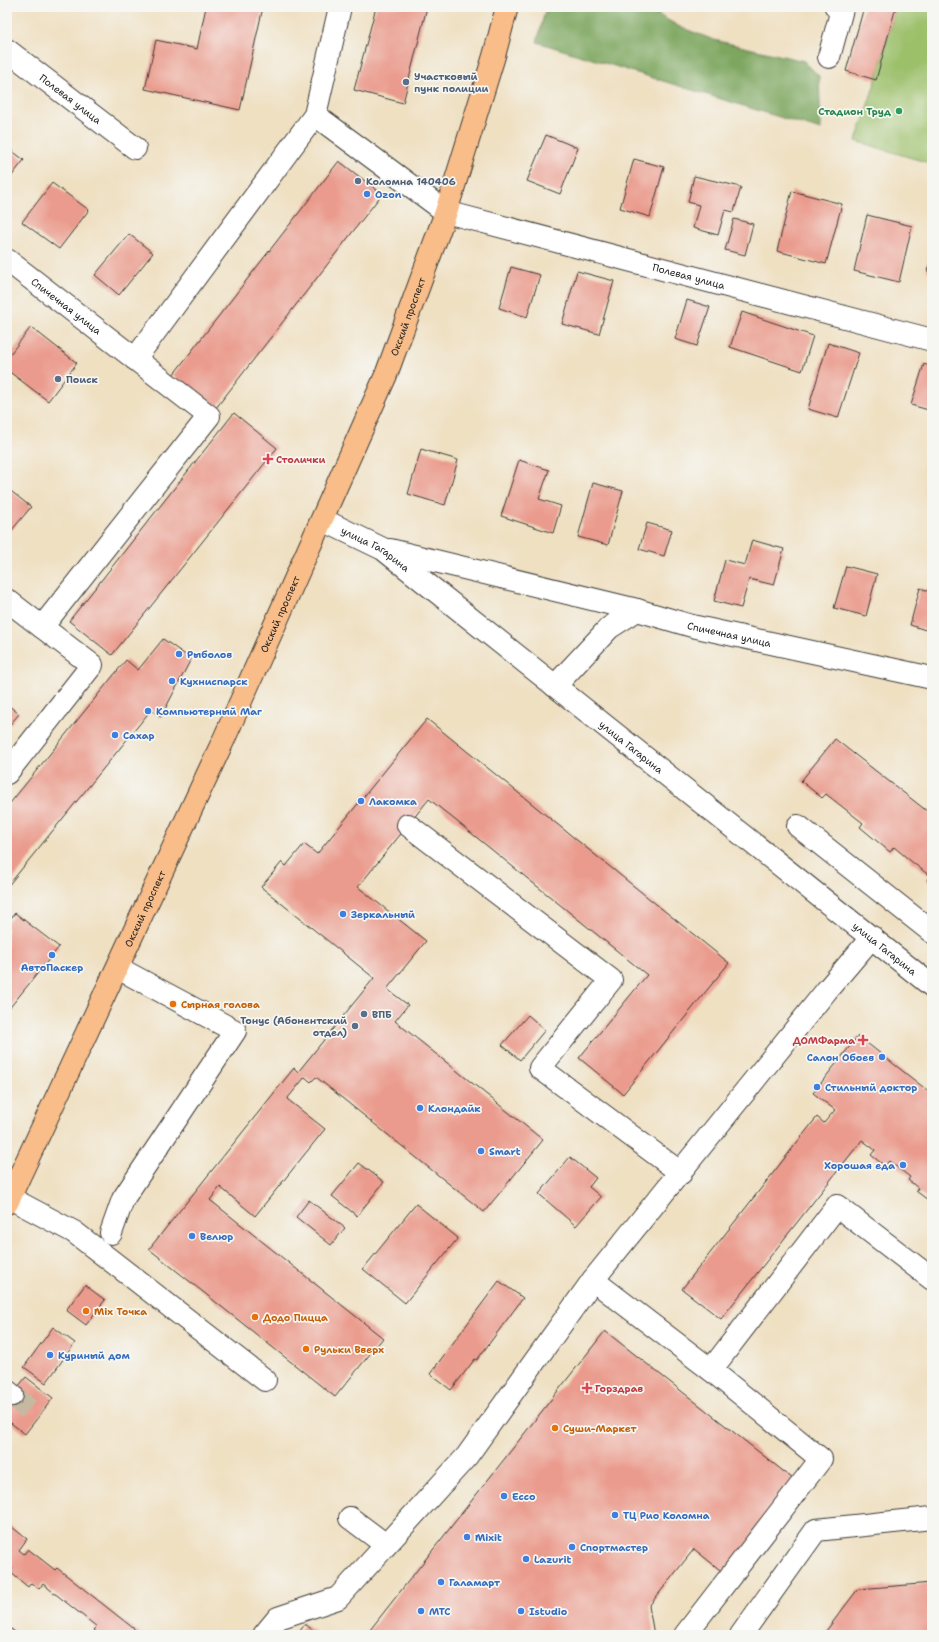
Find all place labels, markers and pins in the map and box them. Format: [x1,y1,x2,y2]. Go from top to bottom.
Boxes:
place label: Участковый пунк полиции [414,70,489,95]
marker: Участковый пунк полиции [401,77,411,87]
place label: Стадион Труд [818,105,891,118]
marker: Стадион Труд [894,106,904,116]
place label: Коломна 140406 [366,175,456,188]
marker: Коломна 140406 [353,176,363,186]
place label: Ozon [375,188,402,201]
marker: Ozon [362,189,372,199]
place label: Поиск [66,373,98,386]
marker: Поиск [53,374,63,384]
place label: Столички [276,453,325,466]
marker: Столички [263,454,273,464]
place label: Рыболов [187,648,233,661]
marker: Рыболов [174,649,184,659]
place label: Кухниспарск [180,675,248,688]
marker: Кухниспарск [167,676,177,686]
place label: Компьютерный Маг [156,705,263,718]
marker: Компьютерный Маг [143,706,153,716]
place label: Сахар [123,729,154,742]
marker: Сахар [110,730,120,740]
place label: Лакомка [369,795,417,808]
marker: Лакомка [356,796,366,806]
place label: Зеркальный [351,908,415,921]
marker: Зеркальный [338,909,348,919]
marker: АвтоПаскер [47,950,57,960]
place label: АвтоПаскер [21,961,83,974]
place label: Сырная голова [181,998,260,1011]
marker: Сырная голова [168,999,178,1009]
place label: ВПБ [372,1008,392,1021]
marker: ВПБ [359,1009,369,1019]
place label: Тонус (Абонентский отдел) [240,1014,347,1039]
marker: Тонус (Абонентский отдел) [350,1021,360,1031]
place label: ДОМФарма [793,1034,855,1047]
marker: ДОМФарма [858,1035,868,1045]
place label: Салон Обоев [807,1051,874,1064]
marker: Салон Обоев [877,1052,887,1062]
place label: Стильный доктор [825,1081,917,1094]
marker: Стильный доктор [812,1082,822,1092]
place label: Клондайк [428,1102,481,1115]
marker: Клондайк [415,1103,425,1113]
place label: Smart [489,1145,521,1158]
marker: Smart [476,1146,486,1156]
place label: Хорошая еда [824,1159,895,1172]
marker: Хорошая еда [898,1160,908,1170]
place label: Велюр [200,1230,233,1243]
marker: Велюр [187,1231,197,1241]
place label: Mix Точка [94,1305,147,1318]
marker: Mix Точка [81,1306,91,1316]
place label: Додо Пицца [263,1311,328,1324]
marker: Додо Пицца [250,1312,260,1322]
place label: Рульки Вверх [314,1343,384,1356]
marker: Рульки Вверх [301,1344,311,1354]
place label: Куриный дом [58,1349,130,1362]
marker: Куриный дом [45,1350,55,1360]
place label: Горздрав [595,1382,644,1395]
marker: Горздрав [582,1383,592,1393]
place label: Суши-Маркет [563,1422,636,1435]
marker: Суши-Маркет [550,1423,560,1433]
place label: Ecco [512,1490,536,1503]
marker: Ecco [499,1491,509,1501]
place label: ТЦ Рио Коломна [623,1509,710,1522]
marker: ТЦ Рио Коломна [610,1510,620,1520]
place label: Mixit [475,1531,502,1544]
marker: Mixit [462,1532,472,1542]
place label: Спортмастер [580,1541,648,1554]
marker: Спортмастер [567,1542,577,1552]
place label: Lazurit [534,1553,572,1566]
marker: Lazurit [521,1554,531,1564]
place label: Галамарт [449,1576,500,1589]
marker: Галамарт [436,1577,446,1587]
place label: МТС [429,1605,451,1618]
place label: Istudio [529,1605,568,1618]
marker: МТС [416,1606,426,1616]
marker: Istudio [516,1606,526,1616]

